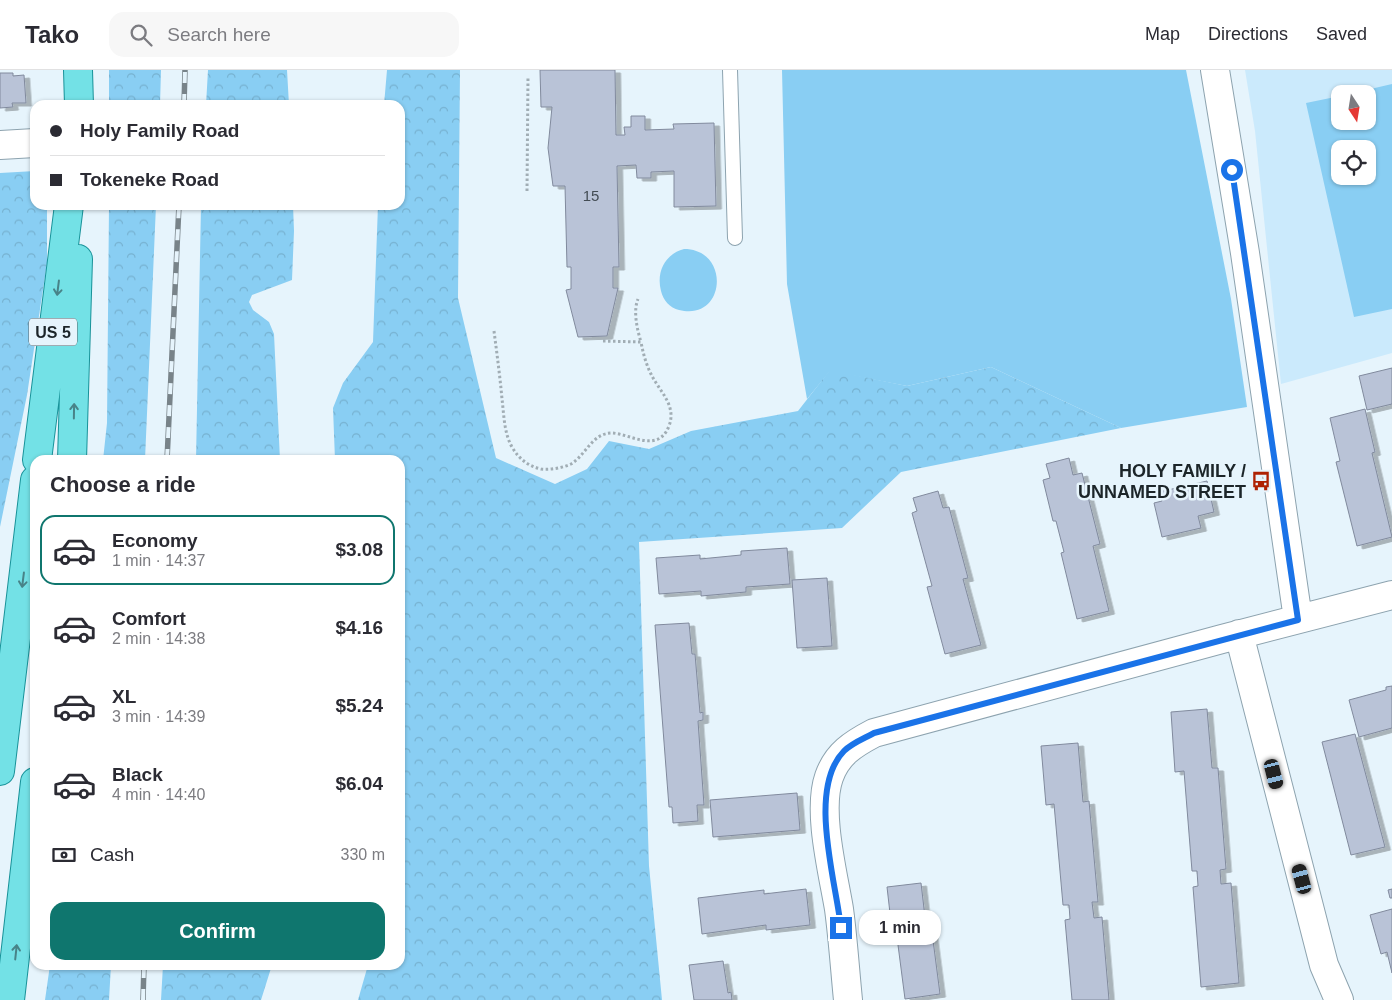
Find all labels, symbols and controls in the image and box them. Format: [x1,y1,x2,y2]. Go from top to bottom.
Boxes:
search box [109,12,459,57]
text: Tako [25,21,79,48]
icon: search [127,21,155,49]
text: Search here [167,24,271,45]
text: Map [1145,24,1180,44]
text: Directions [1208,24,1288,44]
text: Saved [1316,24,1367,44]
north arrow [1331,85,1376,130]
map controls [1331,85,1376,185]
text: Holy Family Road [80,120,239,141]
button: locate [1331,140,1376,185]
route start [1221,159,1243,181]
text: Tokeneke Road [80,169,219,190]
house number: 15 [583,187,599,204]
one-way arrow [53,280,63,296]
road number: US 5 [29,318,77,346]
one-way arrow [69,404,79,420]
place label: HOLY FAMILY / UNNAMED STREET [1078,461,1246,502]
bus stop icon: HOLY FAMILY / UNNAMED STREET [1250,470,1272,492]
text: Choose a ride [50,472,195,497]
icon: car [52,528,97,573]
text: Economy [112,530,198,551]
text: $3.08 [335,539,383,560]
text: 1 min · 14:37 [112,552,205,569]
one-way arrow [18,572,28,588]
icon: car [52,606,97,651]
text: Comfort [112,608,186,629]
text: $4.16 [335,617,383,638]
text: 2 min · 14:38 [112,630,205,647]
icon: car [52,684,97,729]
text: XL [112,686,136,707]
text: $5.24 [335,695,383,716]
text: 3 min · 14:39 [112,708,205,725]
car [1263,758,1284,790]
icon: car [52,762,97,807]
text: Black [112,764,163,785]
text: $6.04 [335,773,383,794]
text: 4 min · 14:40 [112,786,205,803]
icon: cash [50,841,78,869]
text: Cash [90,844,134,865]
text: 330 m [341,846,385,863]
car [1290,863,1313,895]
button: Confirm [50,902,385,960]
callout: 1 min [858,910,941,946]
route end [830,917,852,939]
text: 1 min [879,919,921,936]
one-way arrow [11,944,21,960]

